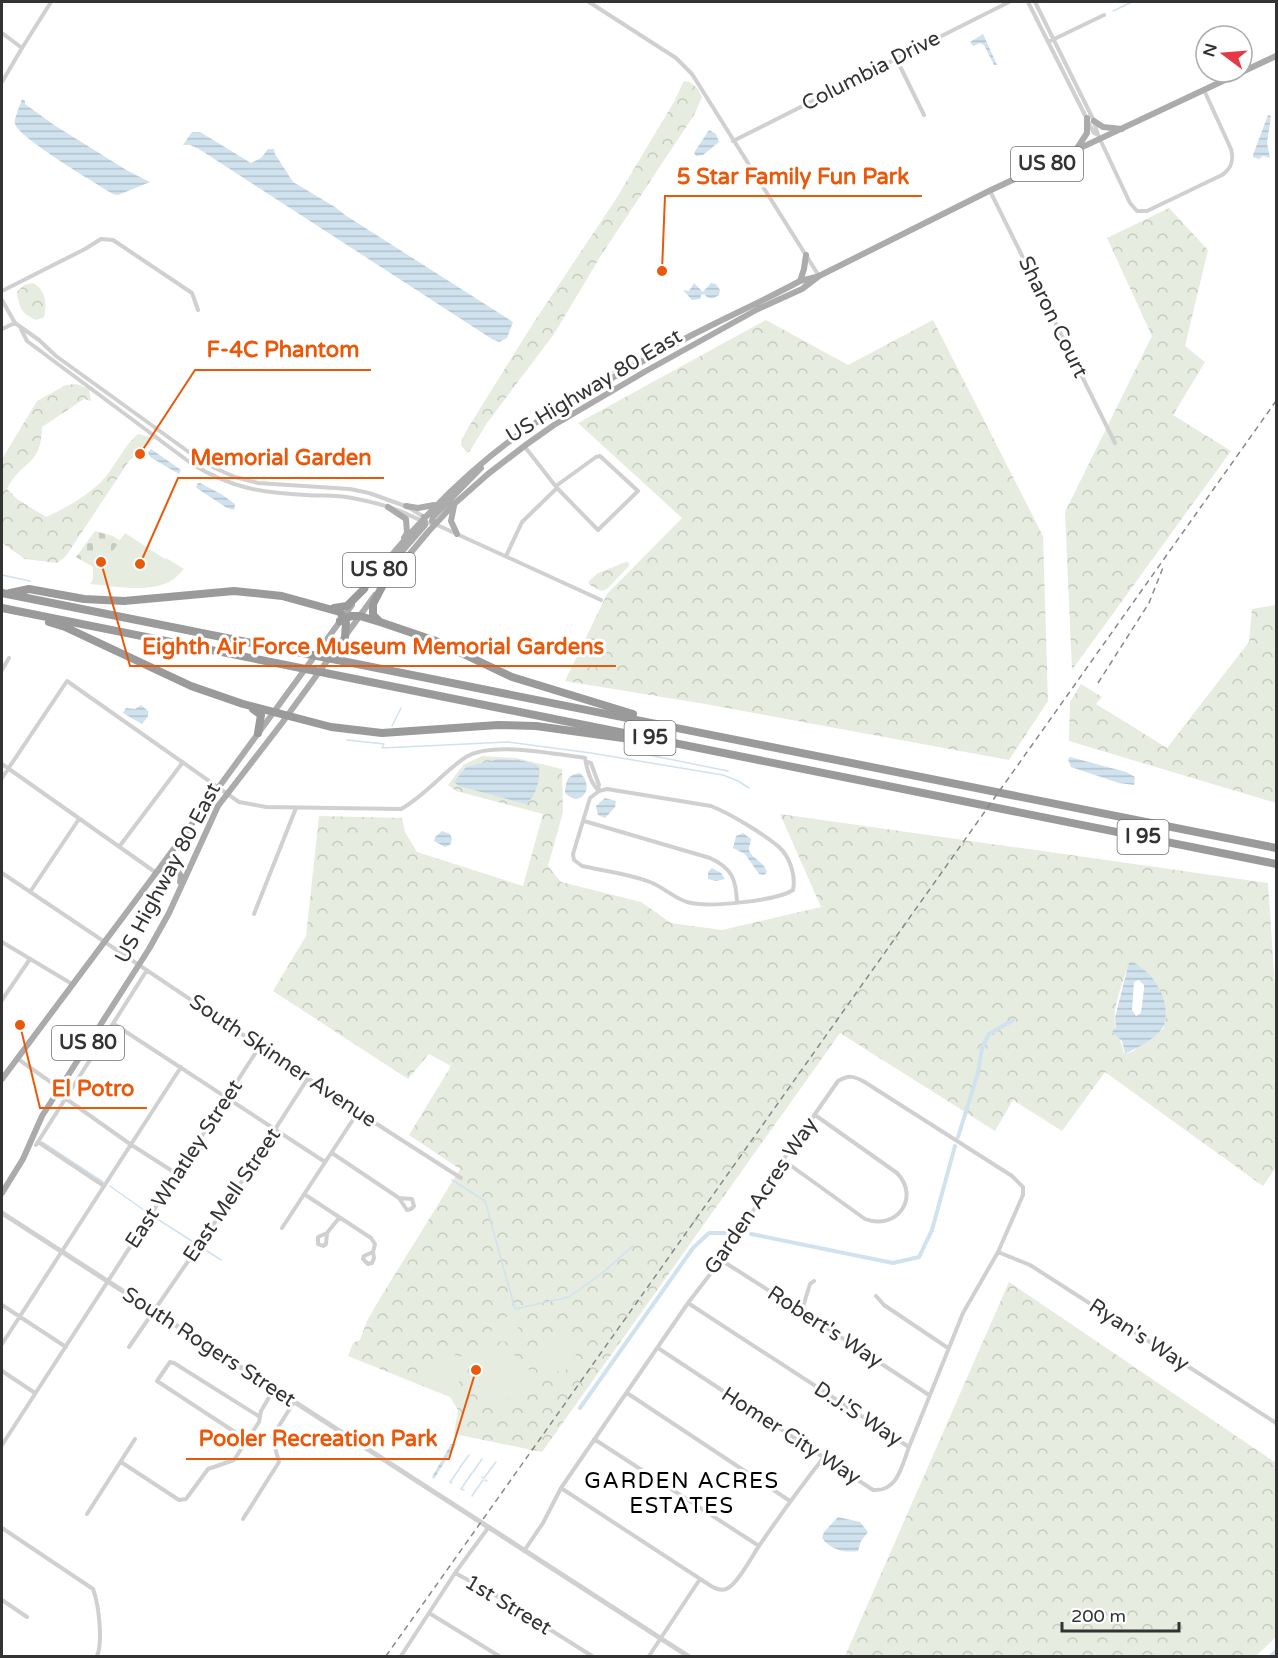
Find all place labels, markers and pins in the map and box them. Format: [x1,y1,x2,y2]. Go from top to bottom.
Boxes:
callout: 5 Star Family Fun Park [665,156,922,196]
callout: F-4C Phantom [195,330,371,370]
callout: Memorial Garden [178,438,384,478]
callout: Eighth Air Force Museum Memorial Gardens [130,626,616,666]
callout: El Potro [40,1068,147,1108]
callout: Pooler Recreation Park [186,1419,449,1459]

